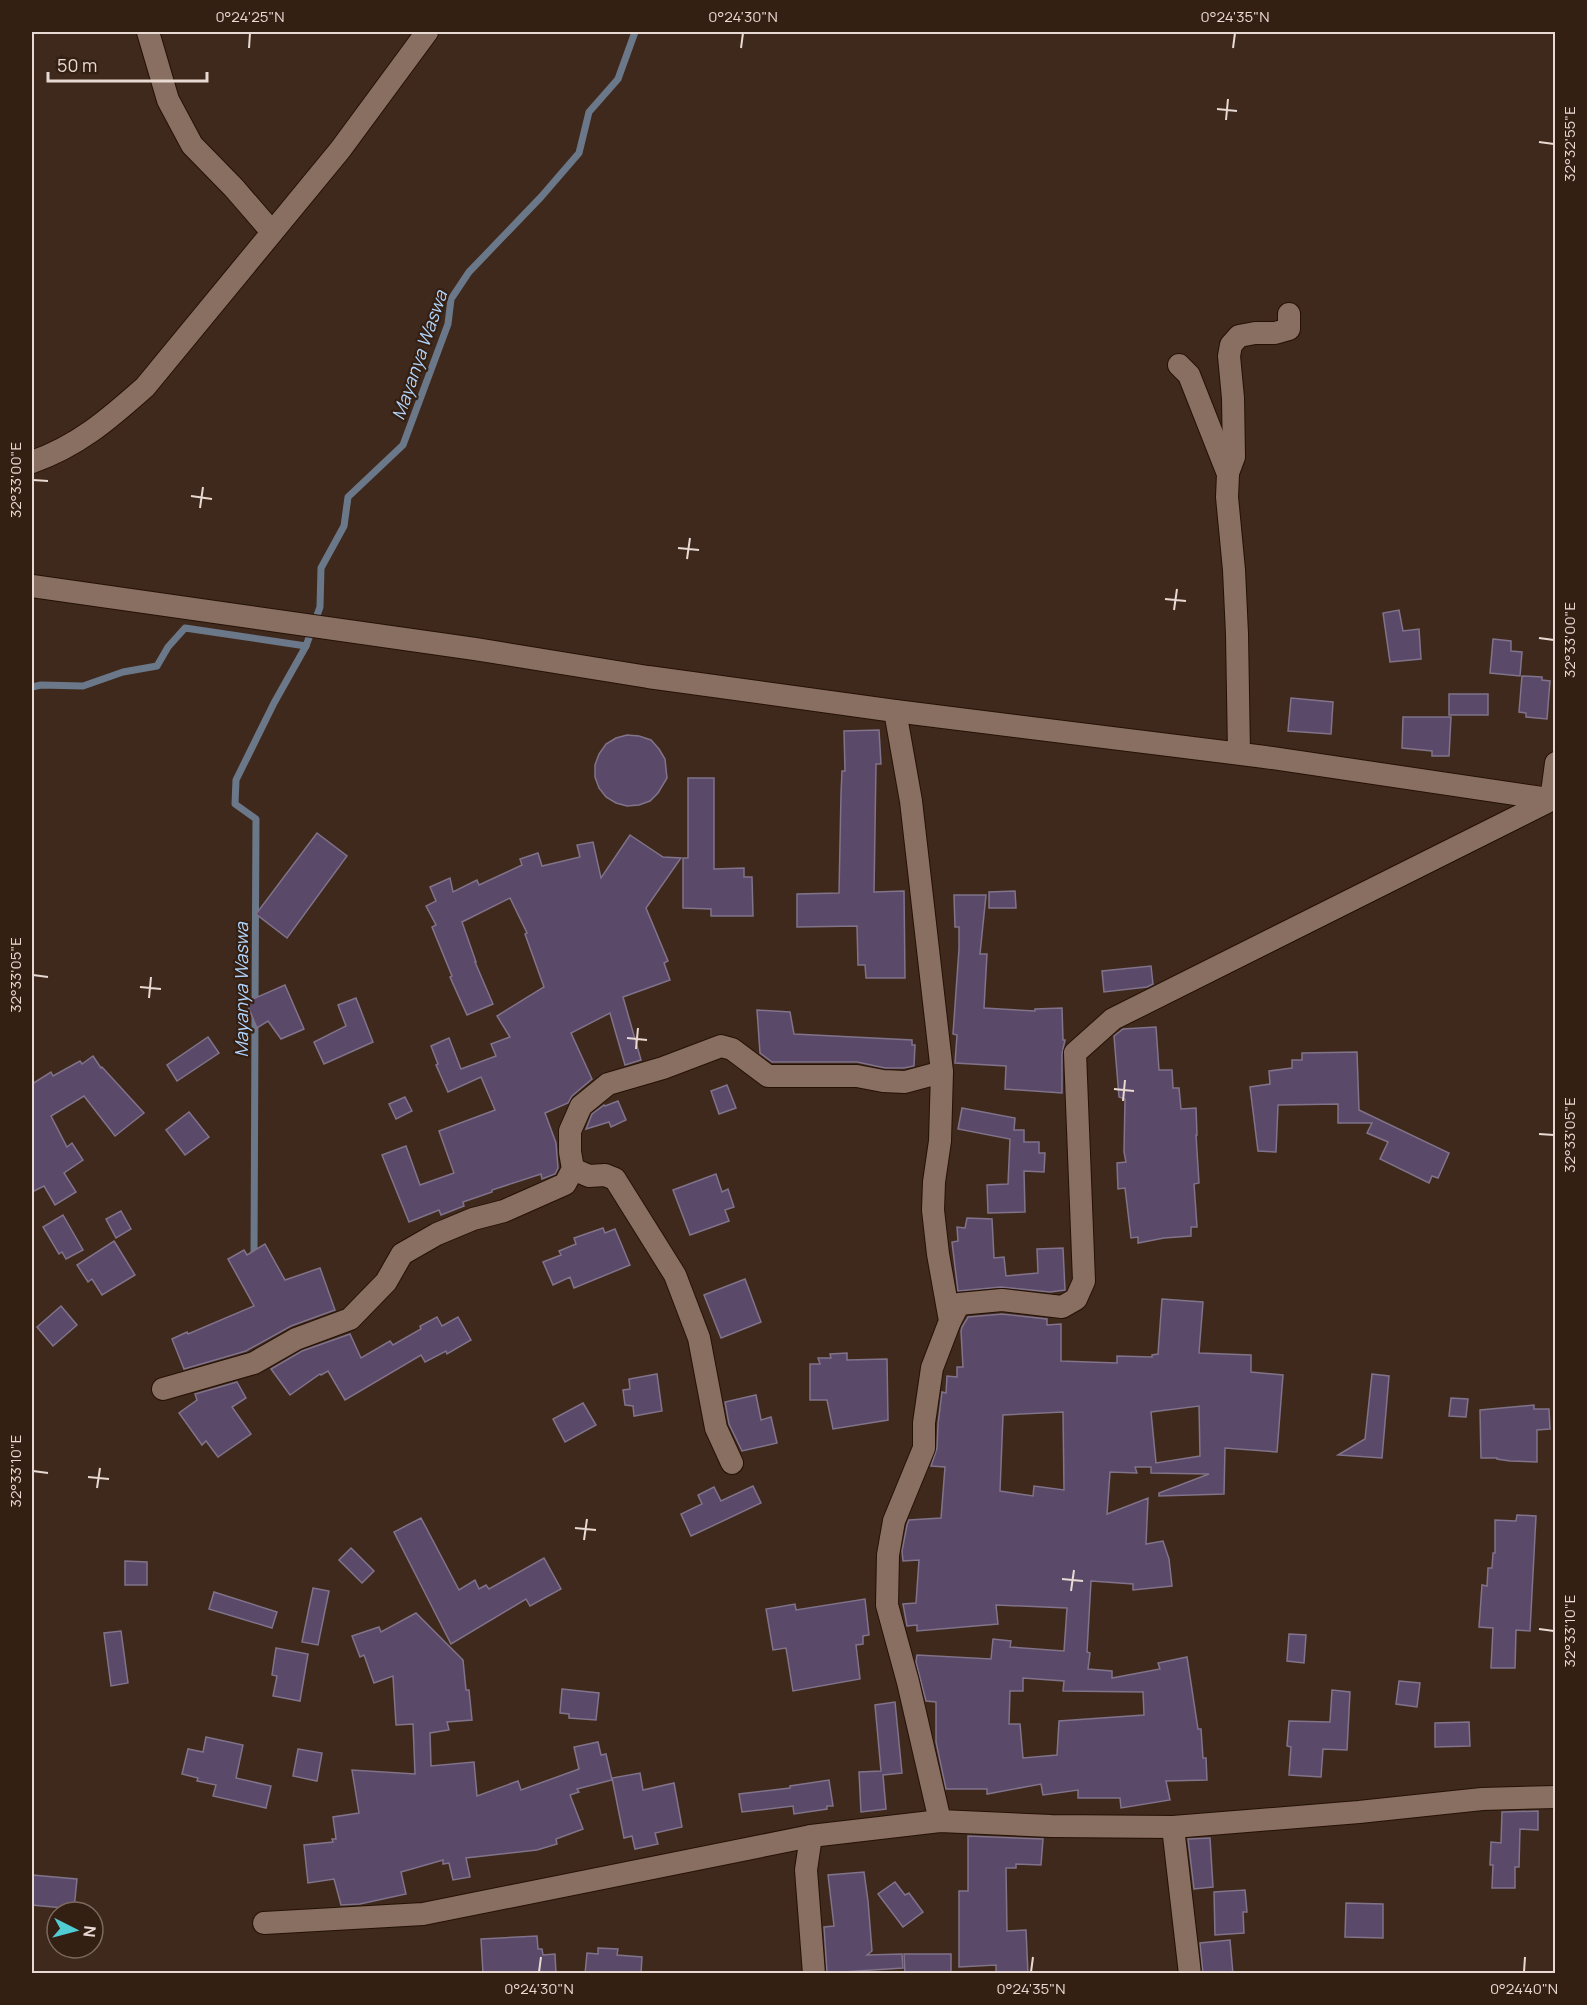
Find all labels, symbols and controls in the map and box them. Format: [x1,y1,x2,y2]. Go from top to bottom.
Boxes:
text: 0°24'25"N [215,6,285,27]
text: 0°24'30"N [708,6,778,27]
text: 0°24'35"N [1201,6,1269,27]
scale bar [48,45,207,83]
text: 50 m [57,53,97,77]
text: 32°32'55"E [1559,106,1580,182]
water label: Mayanya Waswa [386,286,453,423]
text: 32°33'00"E [5,442,26,518]
text: 32°33'00"E [1559,602,1580,678]
water label: Mayanya Waswa [229,921,253,1058]
text: 32°33'05"E [5,937,26,1013]
text: 32°33'05"E [1559,1097,1580,1173]
text: 32°33'10"E [5,1435,26,1507]
text: 32°33'10"E [1559,1595,1580,1667]
north arrow [45,1900,105,1960]
text: N [78,1925,101,1938]
text: 0°24'30"N [504,1978,574,1999]
text: 0°24'35"N [997,1978,1065,1999]
text: 0°24'40"N [1490,1978,1558,1999]

